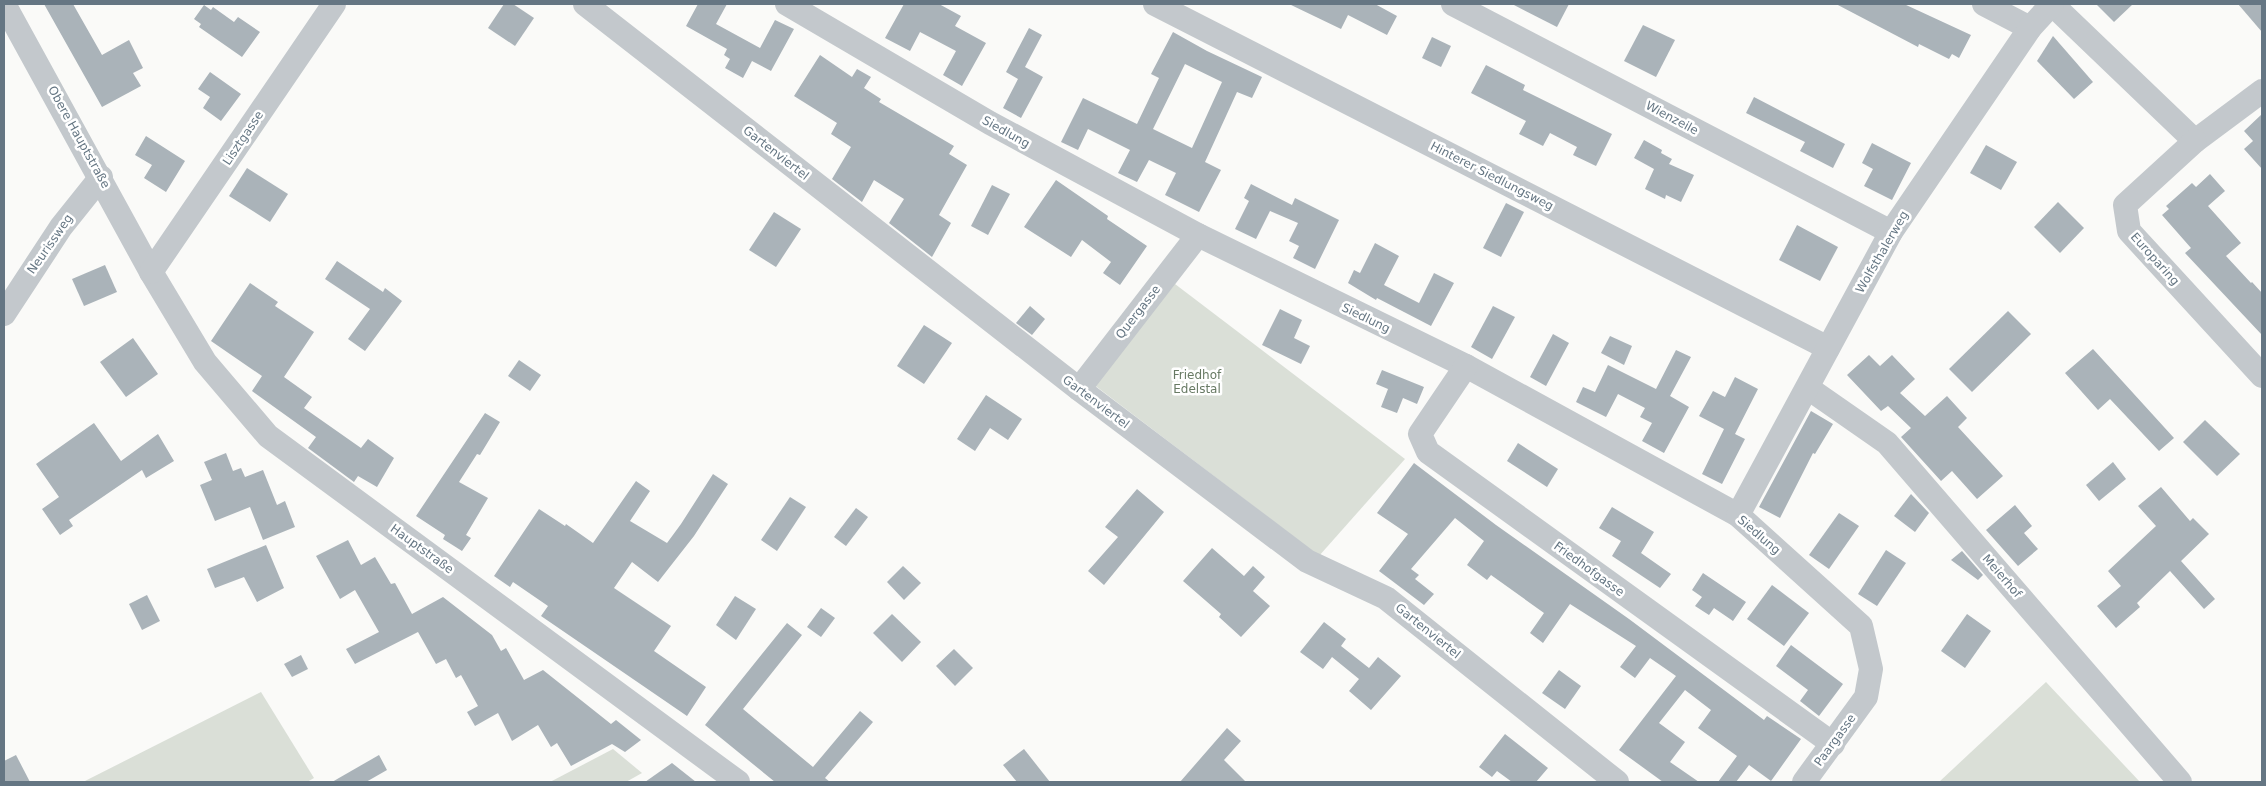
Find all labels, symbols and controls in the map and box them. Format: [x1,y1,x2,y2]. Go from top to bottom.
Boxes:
street label: Obere Hauptstraße [45,83,113,191]
street label: Wienzeile [1643,98,1701,138]
street label: Lisztgasse [220,108,266,168]
street label: Siedlung [980,113,1032,151]
street label: Gartenviertel [740,123,812,183]
street label: Hinterer Siedlungsweg [1428,139,1556,213]
street label: Wolfsthalerweg [1853,208,1911,296]
street label: Neurissweg [24,211,76,277]
street label: Europaring [2128,230,2182,288]
street label: Quergasse [1113,282,1163,342]
street label: Siedlung [1340,300,1392,336]
park label: Friedhof Edelstal [1173,368,1222,396]
street label: Gartenviertel [1060,373,1132,431]
street label: Siedlung [1735,513,1783,557]
street label: Hauptstraße [388,521,456,577]
street label: Friedhofgasse [1551,539,1627,599]
street label: Meierhof [1980,552,2025,601]
street label: Gartenviertel [1393,601,1463,661]
street label: Paargasse [1811,711,1859,769]

